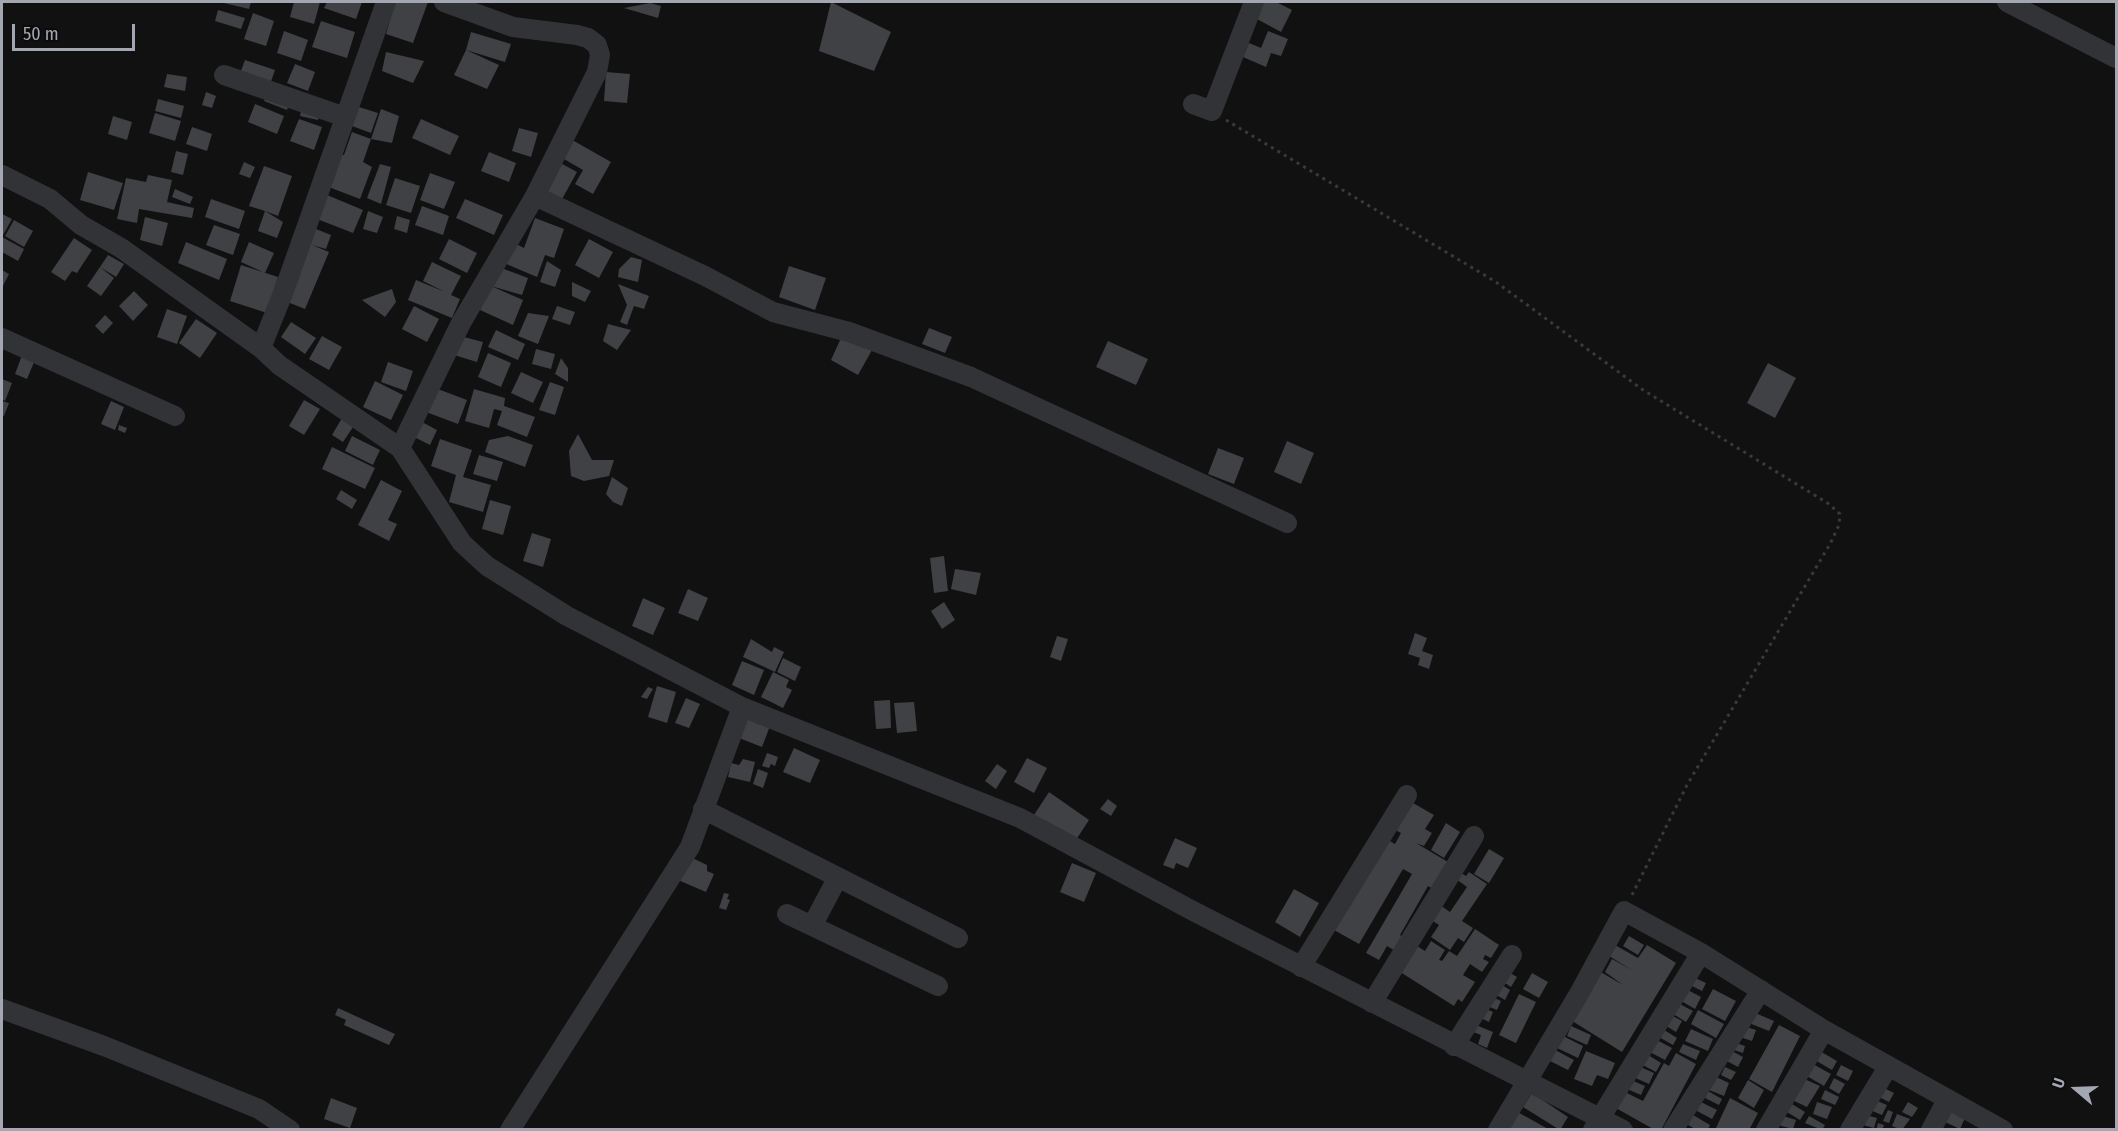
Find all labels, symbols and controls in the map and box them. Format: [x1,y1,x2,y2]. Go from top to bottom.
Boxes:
scale bar [15,12,138,50]
text: 50 m [23,23,59,45]
north arrow [2046,1059,2106,1119]
text: U [2048,1075,2069,1091]

